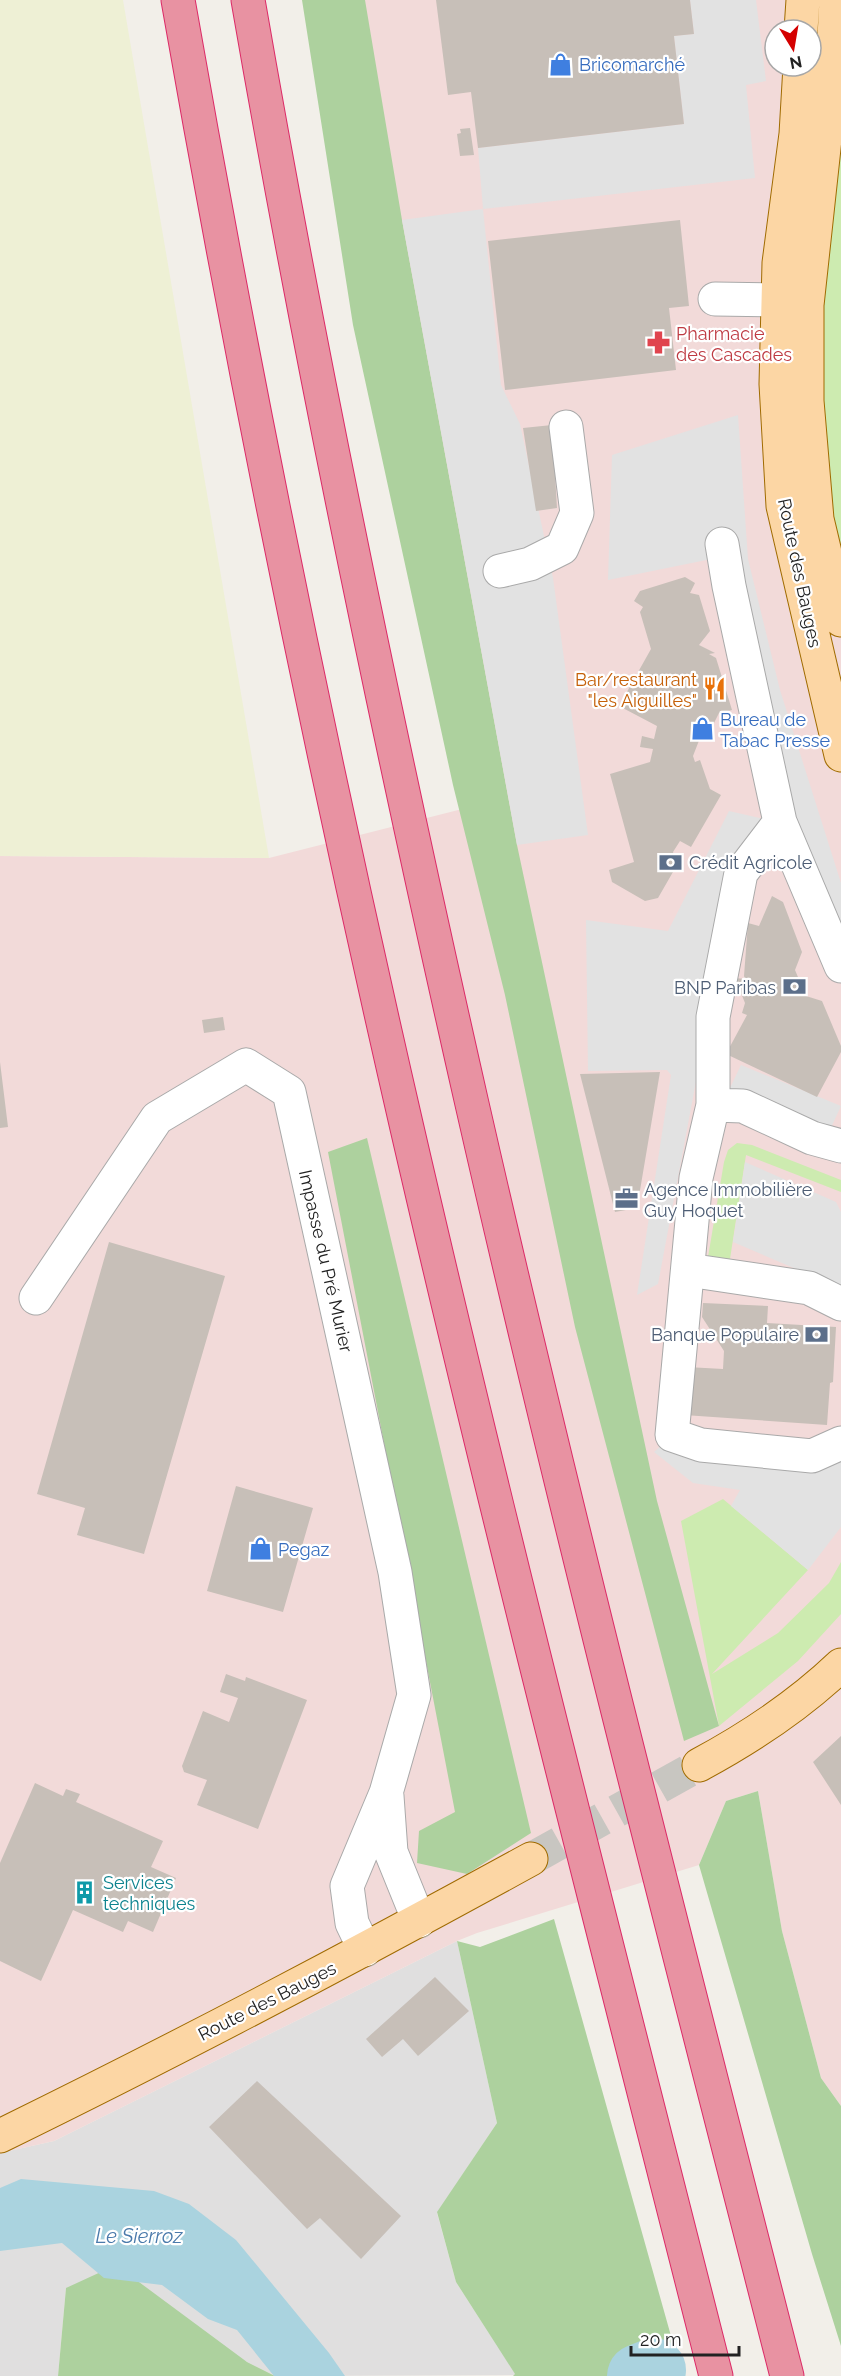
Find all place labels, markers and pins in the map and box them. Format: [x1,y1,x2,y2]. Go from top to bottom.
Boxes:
shop icon: Bricomarché [548,51,574,77]
place label: Bricomarché [579,54,685,75]
place label: Pharmacie des Cascades [676,323,792,365]
pharmacy icon: Pharmacie des Cascades [645,330,671,356]
place label: Bar/restaurant "les Aiguilles" [575,669,697,711]
restaurant icon: Bar/restaurant "les Aiguilles" [702,676,728,702]
place label: Bureau de Tabac Presse [720,709,830,751]
shop icon: Bureau de Tabac Presse [689,716,715,742]
bank icon: Crédit Agricole [658,849,684,875]
place label: Crédit Agricole [689,852,813,873]
bank icon: BNP Paribas [781,974,807,1000]
place label: BNP Paribas [674,977,776,998]
place label: Agence Immobilière Guy Hoquet [644,1179,813,1221]
office icon: Agence Immobilière Guy Hoquet [613,1186,639,1212]
bank icon: Banque Populaire [804,1321,830,1347]
place label: Banque Populaire [651,1324,799,1345]
shop icon: Pegaz [247,1536,273,1562]
place label: Pegaz [278,1539,330,1560]
place label: Services techniques [103,1872,196,1914]
building icon: Services techniques [72,1879,98,1905]

